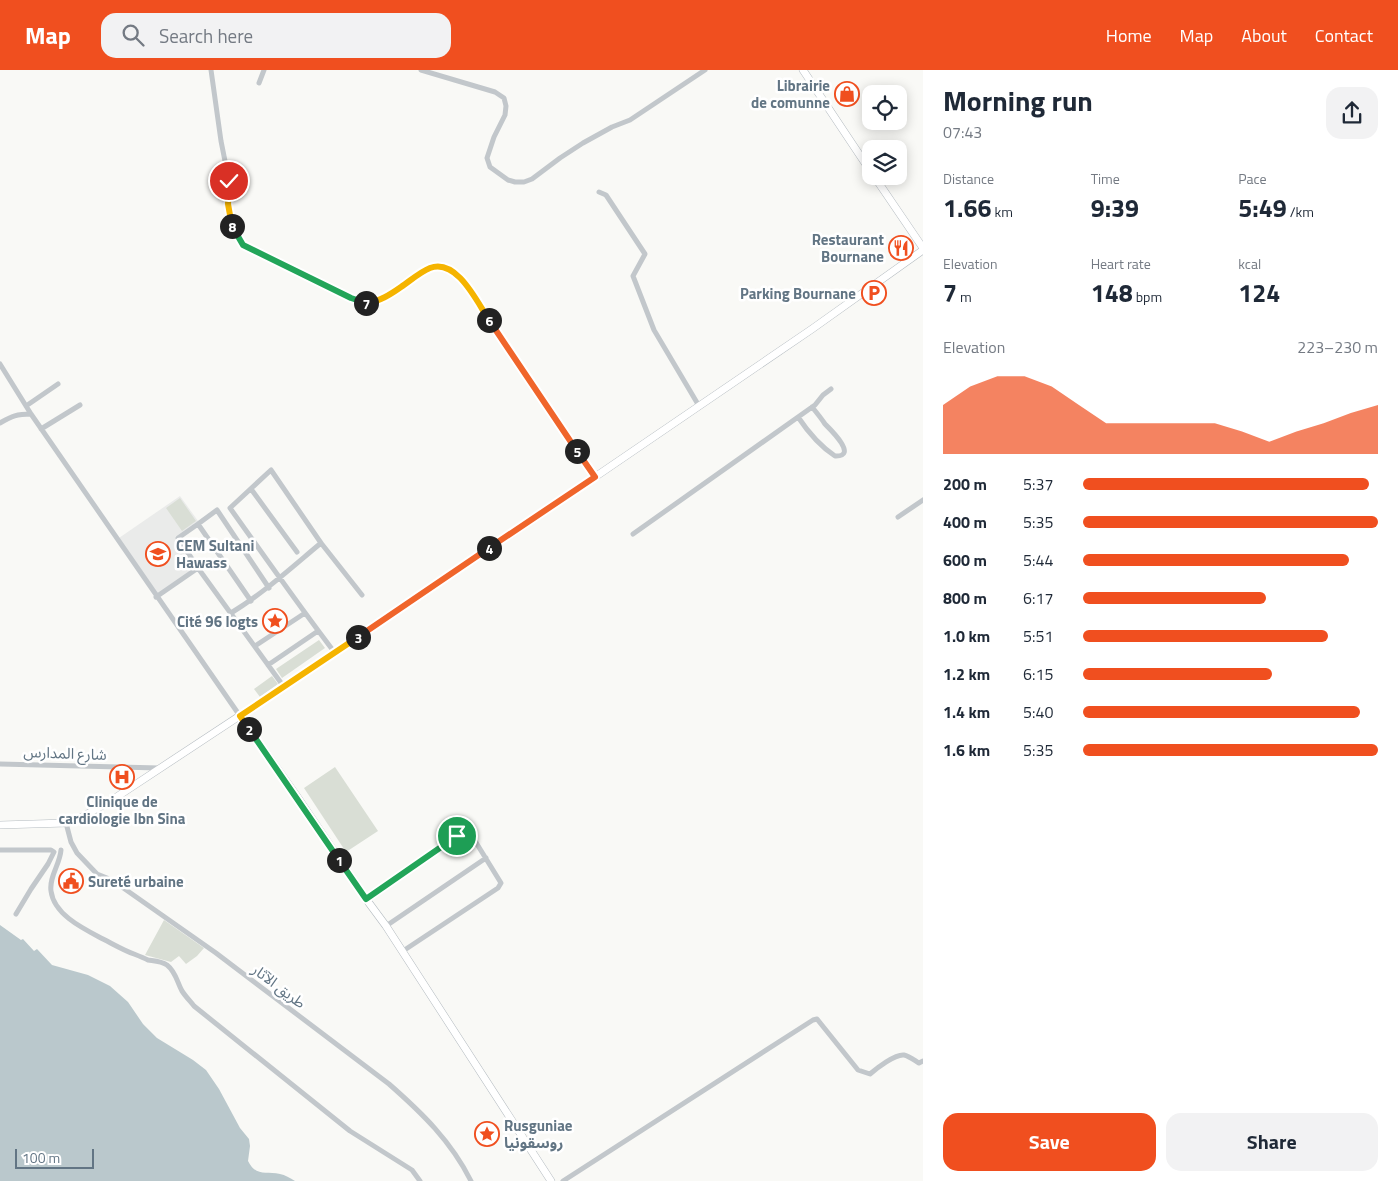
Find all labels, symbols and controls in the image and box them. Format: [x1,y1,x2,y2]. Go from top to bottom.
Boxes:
search box [101,13,451,58]
text: Map [25,17,71,53]
icon: search [119,21,147,49]
text: Search here [159,21,253,50]
text: Home [1106,22,1152,49]
text: Map [1180,22,1213,49]
text: About [1241,22,1287,49]
text: Contact [1315,22,1373,49]
place label: Librairie de comunne [751,74,830,114]
text: Morning run [943,79,1093,122]
shop icon: Librairie de comunne [834,81,860,107]
map controls [862,85,907,185]
button: locate [862,85,907,130]
button: share [1326,87,1378,139]
text: 07:43 [943,120,982,144]
button: layers [862,140,907,185]
pin [208,160,250,202]
icon: check [215,167,243,195]
text: Distance [943,168,994,189]
text: Time [1091,168,1120,189]
text: Pace [1238,168,1267,189]
text: 1.66 [943,189,991,227]
text: 9:39 [1091,189,1139,227]
text: 5:49 [1238,189,1287,227]
text: km [991,201,1013,222]
text: /km [1287,201,1314,222]
pin: 8 [220,214,244,238]
text: 8 [229,216,236,237]
place label: Restaurant Bournane [812,228,885,268]
restaurant icon: Restaurant Bournane [888,235,914,261]
text: Elevation [943,253,997,274]
text: Heart rate [1091,253,1151,274]
text: kcal [1238,253,1261,274]
text: 7 [943,274,957,312]
text: 148 [1091,274,1133,312]
text: 124 [1238,274,1280,312]
parking icon: Parking Bournane [861,280,887,306]
place label: Parking Bournane [740,282,856,305]
text: m [957,286,972,307]
text: bpm [1133,286,1162,307]
pin: 7 [354,290,378,316]
text: 7 [363,293,370,314]
pin: 6 [476,308,502,332]
text: 6 [486,310,493,331]
text: Elevation [943,335,1005,359]
text: 223–230 m [1297,335,1378,359]
pin: 5 [564,438,590,464]
text: 5 [574,441,581,462]
text: 200 m [943,472,987,496]
text: 5:37 [1023,472,1053,496]
text: 400 m [943,510,987,534]
text: 5:35 [1023,510,1053,534]
place label: CEM Sultani Hawass [176,534,254,574]
pin: 4 [476,536,502,560]
text: 4 [486,538,493,559]
school or university icon: CEM Sultani Hawass [145,541,171,567]
text: 600 m [943,548,987,572]
text: 5:44 [1023,548,1053,572]
text: 800 m [943,586,987,610]
text: 6:17 [1023,586,1053,610]
place icon: Cité 96 logts [262,608,288,634]
place label: Cité 96 logts [177,610,258,633]
pin: 3 [346,624,370,650]
text: 1.0 km [943,624,990,648]
text: 5:51 [1023,624,1053,648]
text: 3 [355,627,362,648]
text: 1.2 km [943,662,990,686]
text: 6:15 [1023,662,1053,686]
text: 1.4 km [943,700,990,724]
text: 5:40 [1023,700,1053,724]
pin: 2 [236,716,262,742]
text: 2 [246,719,253,740]
text: 1.6 km [943,738,990,762]
text: 5:35 [1023,738,1053,762]
street label: شارع المدارس [23,740,107,767]
hospital icon: Clinique de cardiologie Ibn Sina [109,764,135,790]
place label: Clinique de cardiologie Ibn Sina [59,790,186,830]
pin [436,815,478,857]
icon: arrive [443,822,471,850]
pin: 1 [326,848,352,872]
text: 1 [336,850,343,871]
public building icon: Sureté urbaine [58,868,84,894]
place label: Sureté urbaine [88,870,184,893]
street label: طريق الآثار [246,957,311,1014]
button: Save [943,1113,1156,1171]
button: Share [1166,1113,1378,1171]
place label: Rusguniae روسقونيا [504,1114,573,1154]
place icon: Rusguniae روسقونيا [474,1121,500,1147]
scale bar [15,1146,94,1169]
text: 100 m [22,1147,60,1168]

